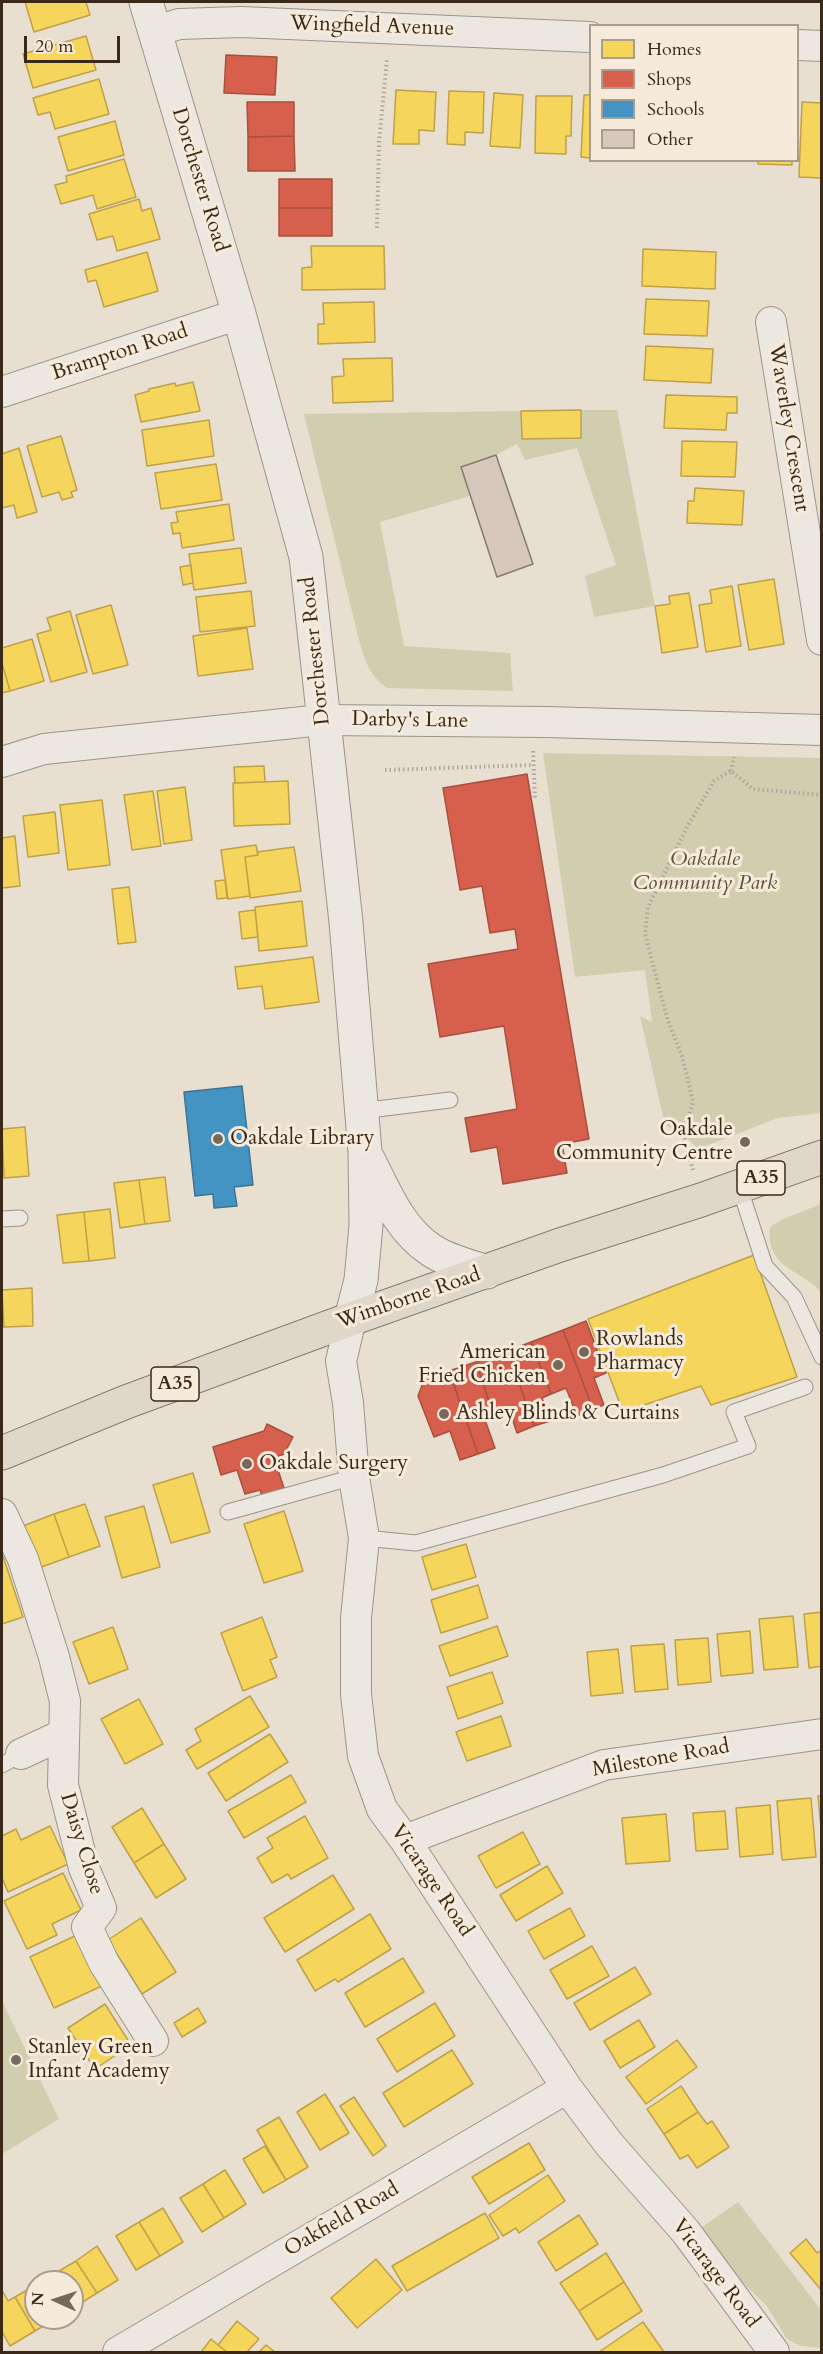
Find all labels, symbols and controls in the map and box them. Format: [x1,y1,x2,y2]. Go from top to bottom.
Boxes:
street label: Wingfield Avenue [289,12,455,42]
scale bar [27,24,123,62]
legend [589,24,799,162]
text: 20 m [35,34,74,59]
text: Homes [647,37,701,62]
text: Shops [647,67,691,92]
text: Schools [647,97,704,122]
street label: Dorchester Road [165,105,233,255]
text: Other [647,127,693,152]
street label: Brampton Road [49,319,191,387]
street label: Waverley Crescent [762,342,814,514]
street label: Dorchester Road [296,575,336,727]
street label: Darby's Lane [351,707,469,735]
park label: Oakdale Community Park [633,847,777,897]
place label: Oakdale Community Centre [556,1117,733,1167]
place label: Oakdale Library [230,1126,375,1152]
marker: Oakdale Library [211,1132,225,1146]
marker: Oakdale Community Centre [738,1135,752,1149]
road number: A35 [737,1161,785,1195]
street label: Wimborne Road [334,1263,484,1335]
place label: Rowlands Pharmacy [596,1327,684,1377]
place label: American Fried Chicken [418,1340,546,1390]
marker: Rowlands Pharmacy [577,1345,591,1359]
marker: American Fried Chicken [551,1358,565,1372]
road number: A35 [151,1367,199,1401]
place label: Ashley Blinds & Curtains [456,1401,679,1427]
marker: Ashley Blinds & Curtains [437,1407,451,1421]
place label: Oakdale Surgery [259,1451,408,1477]
marker: Oakdale Surgery [240,1457,254,1471]
street label: Milestone Road [590,1735,732,1783]
street label: Daisy Close [54,1790,108,1898]
street label: Vicarage Road [384,1820,478,1942]
place label: Stanley Green Infant Academy [28,2035,170,2085]
marker: Stanley Green Infant Academy [9,2053,23,2067]
street label: Oakfield Road [280,2177,404,2263]
street label: Vicarage Road [666,2215,764,2333]
north arrow [24,2270,84,2330]
text: N [27,2292,49,2307]

